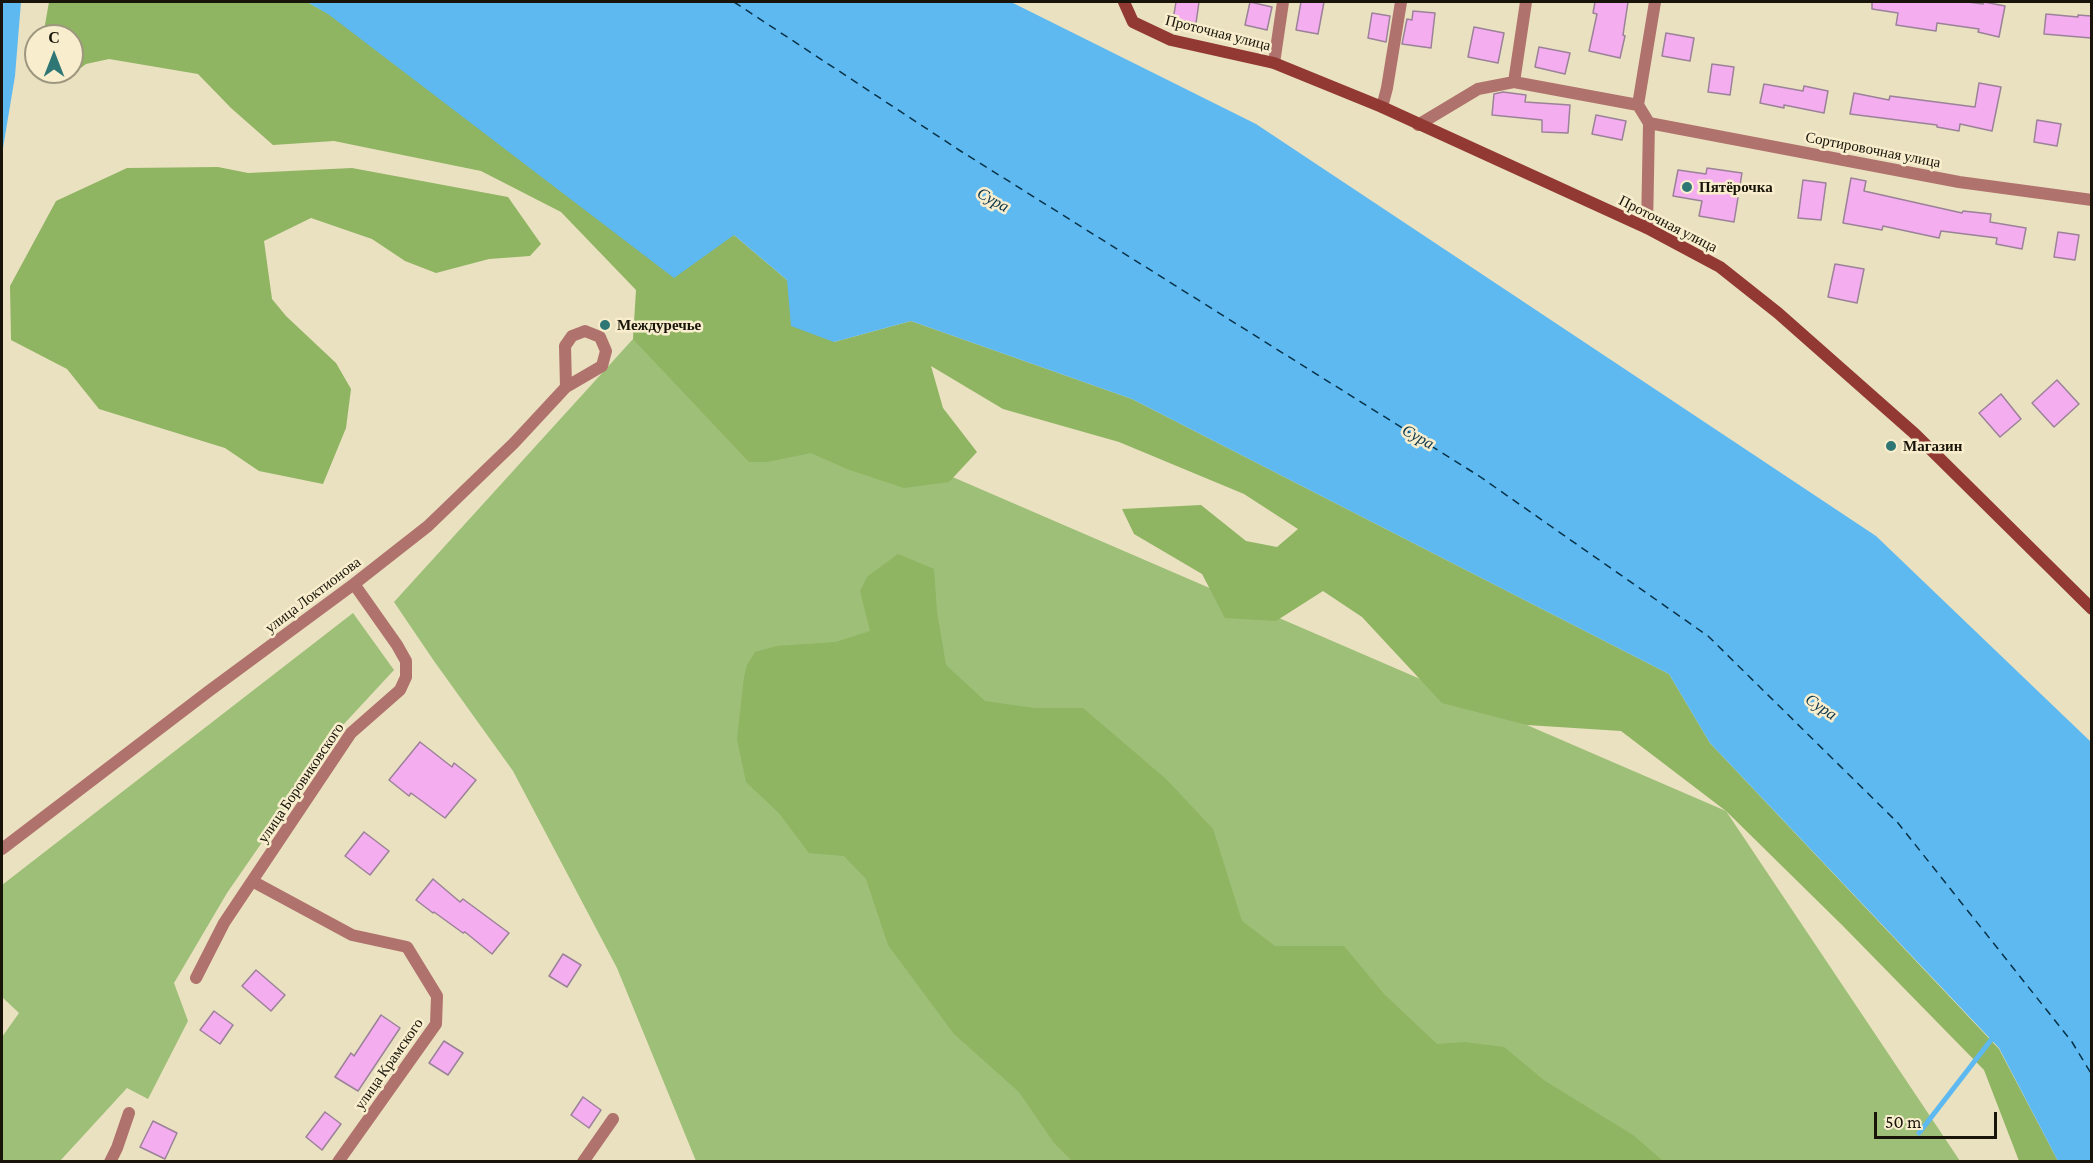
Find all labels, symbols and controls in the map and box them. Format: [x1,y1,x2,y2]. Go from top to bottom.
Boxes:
street label: Проточная улица [1163,11,1273,55]
north arrow [24,24,84,84]
text: С [48,29,60,46]
street label: Сортировочная улица [1804,128,1942,172]
place label: Пятёрочка [1699,178,1773,196]
marker: Пятёрочка [1680,180,1694,194]
water label: Сура [974,183,1012,217]
street label: Проточная улица [1616,191,1720,257]
place label: Междуречье [617,316,701,334]
marker: Междуречье [598,318,612,332]
water label: Сура [1399,420,1437,454]
place label: Магазин [1903,437,1962,455]
marker: Магазин [1884,439,1898,453]
street label: улица Локтионова [262,553,364,637]
water label: Сура [1802,690,1840,724]
street label: улица Боровиковского [254,719,348,847]
street label: улица Крамского [351,1015,427,1113]
scale bar [1877,1100,2000,1138]
text: 50 m [1885,1112,1922,1132]

